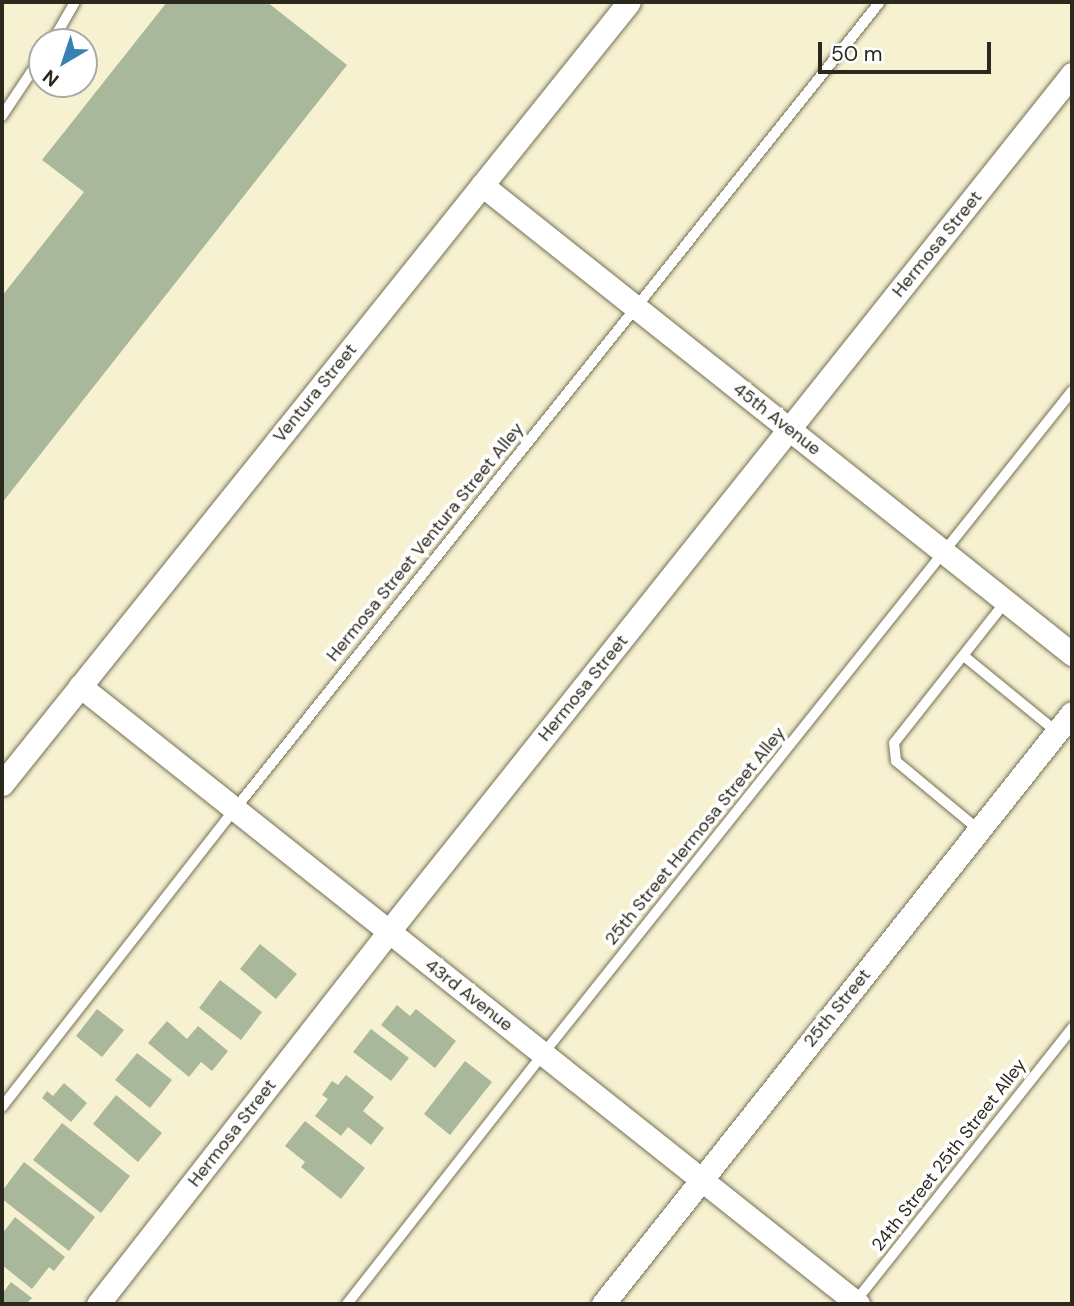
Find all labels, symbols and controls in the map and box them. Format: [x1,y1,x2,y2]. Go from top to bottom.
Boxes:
north arrow [28,28,98,98]
scale bar [822,28,995,72]
text: 50 m [831,40,882,68]
text: N [37,64,64,92]
street label: Hermosa Street [888,187,986,301]
street label: Ventura Street [269,339,361,447]
street label: 45th Avenue [729,378,825,460]
street label: Hermosa Street Ventura Street Alley [322,418,528,666]
street label: Hermosa Street [534,631,632,745]
street label: 25th Street Hermosa Street Alley [600,723,790,949]
street label: 43rd Avenue [421,954,517,1036]
street label: 25th Street [799,964,875,1052]
street label: 24th Street 25th Street Alley [867,1055,1031,1255]
street label: Hermosa Street [183,1075,281,1191]

